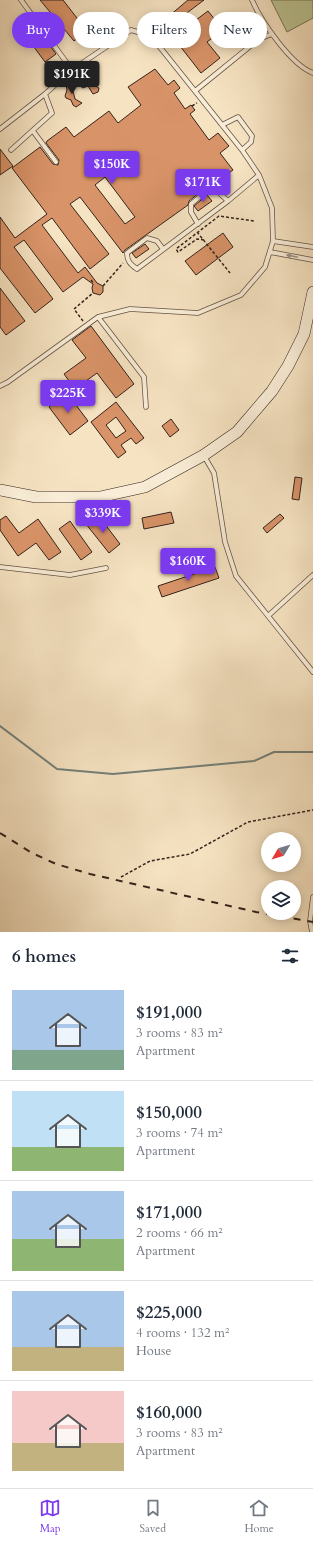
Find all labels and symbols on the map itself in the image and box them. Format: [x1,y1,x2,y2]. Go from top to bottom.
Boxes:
pin: $191K [44,61,100,95]
pin: $150K [84,151,140,185]
pin: $171K [175,169,231,203]
one-way arrow [285,253,298,259]
pin: $225K [40,380,96,414]
pin: $339K [75,500,131,534]
pin: $160K [160,548,216,582]
north arrow [261,832,301,872]

